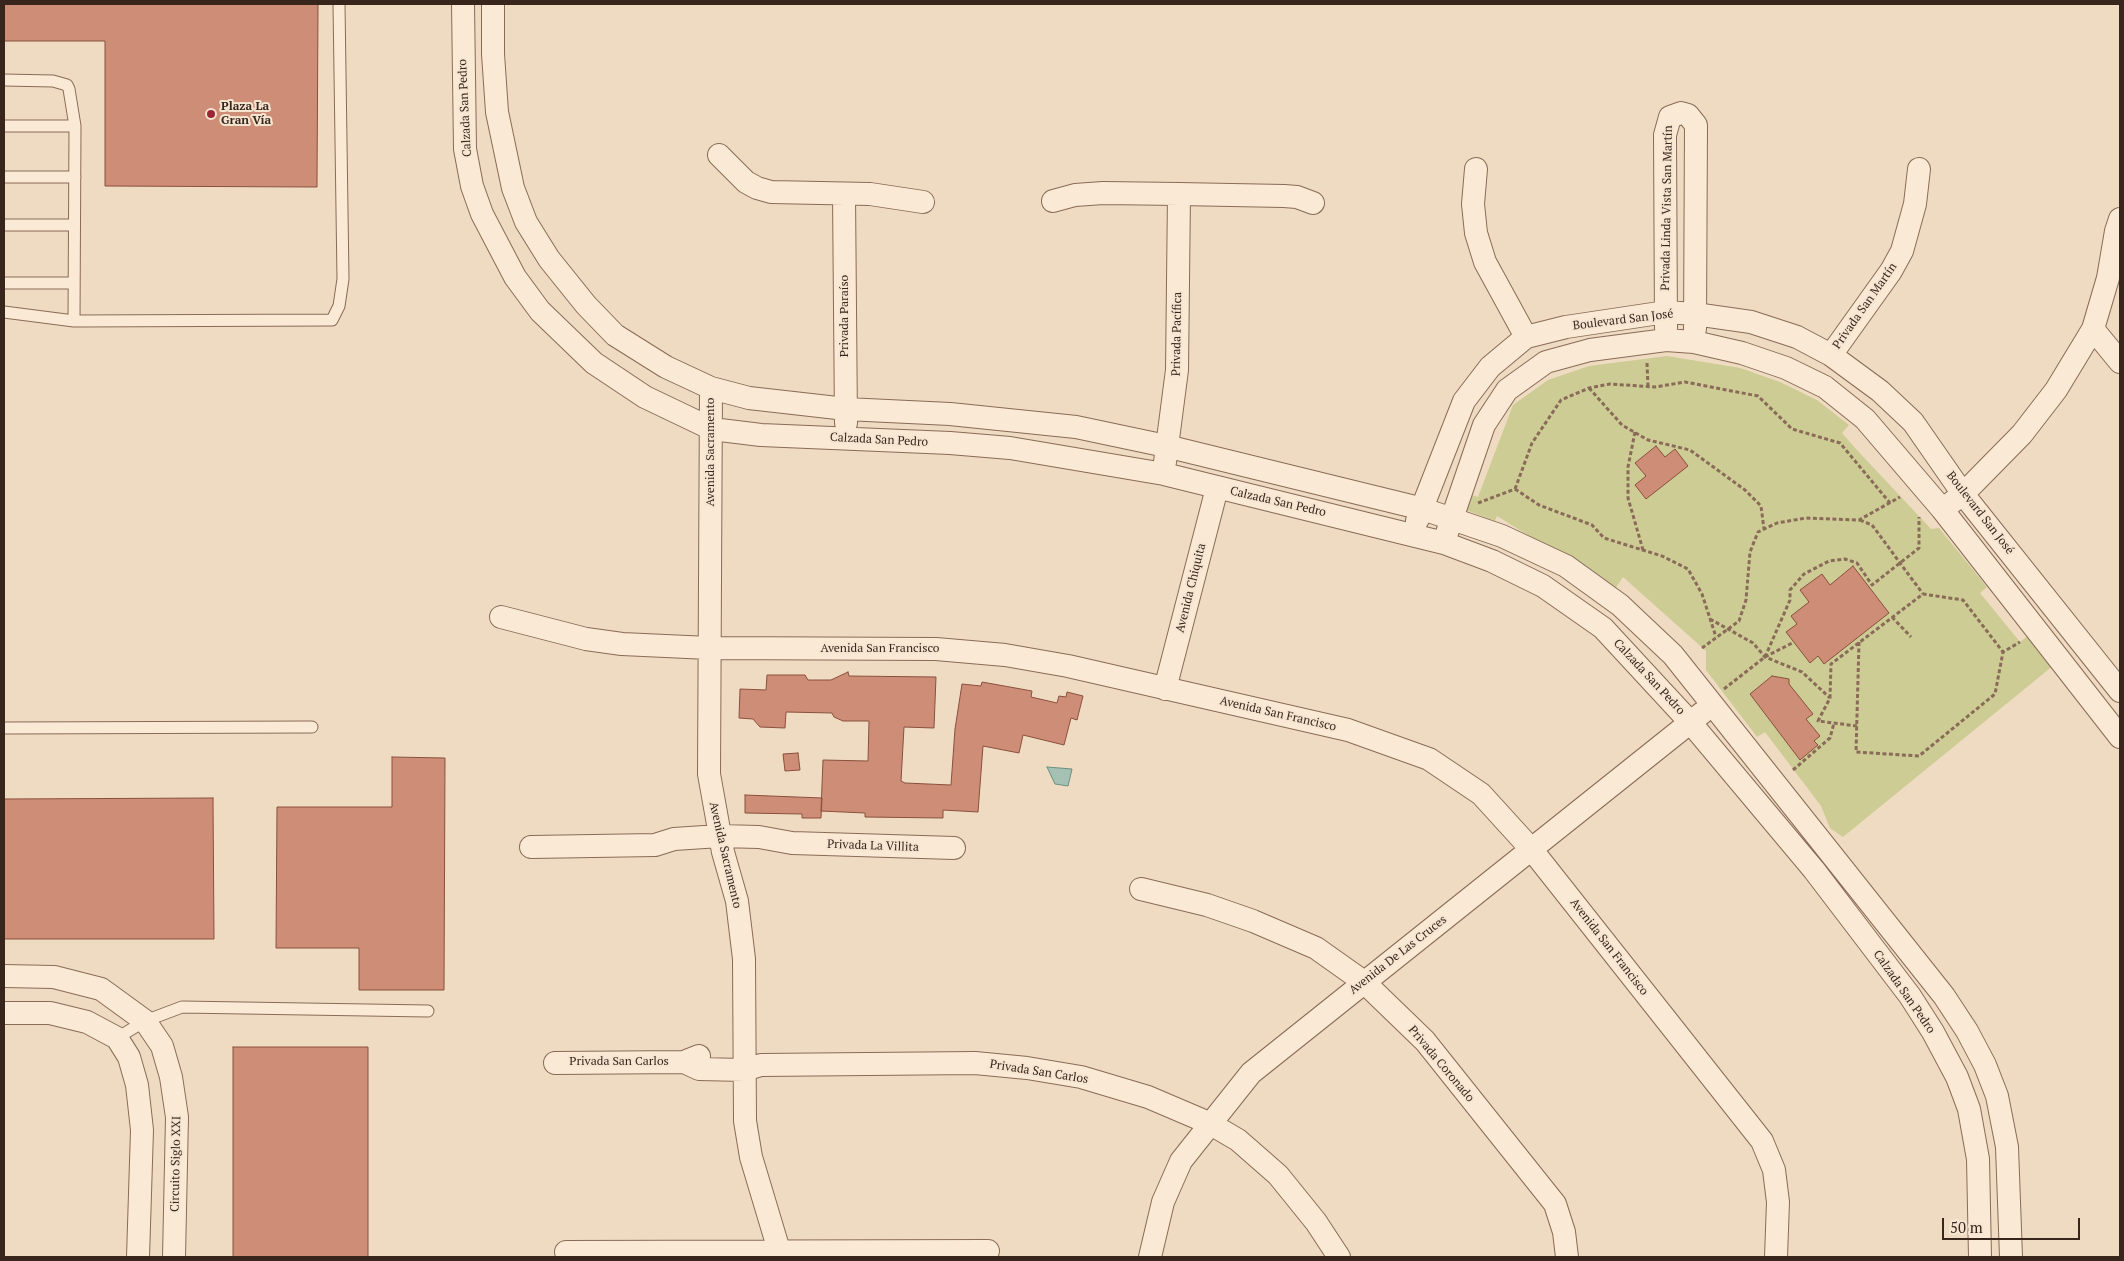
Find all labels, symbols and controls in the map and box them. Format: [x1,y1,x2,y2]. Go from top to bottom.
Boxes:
street label: Calzada San Pedro [455,59,475,157]
place label: Plaza La Gran Vía [221,100,271,128]
marker: Plaza La Gran Vía [205,108,217,120]
street label: Privada Linda Vista San Martín [1658,125,1676,291]
street label: Privada San Martín [1830,260,1900,352]
street label: Privada Paraíso [838,275,852,357]
street label: Privada Pacífica [1169,292,1185,376]
street label: Boulevard San José [1572,307,1674,333]
street label: Avenida Sacramento [704,398,718,506]
street label: Calzada San Pedro [830,430,928,450]
street label: Boulevard San José [1943,469,2017,557]
street label: Calzada San Pedro [1229,484,1327,520]
street label: Avenida Chiquita [1173,542,1209,634]
street label: Calzada San Pedro [1610,636,1688,718]
street label: Avenida San Francisco [821,642,939,656]
street label: Avenida San Francisco [1218,694,1338,734]
street label: Avenida Sacramento [706,800,744,910]
street label: Privada La Villita [827,837,919,855]
street label: Avenida San Francisco [1567,896,1651,998]
street label: Avenida De Las Cruces [1346,912,1450,998]
street label: Calzada San Pedro [1870,948,1938,1036]
street label: Privada Coronado [1405,1023,1477,1105]
street label: Privada San Carlos [569,1055,669,1069]
street label: Privada San Carlos [989,1057,1089,1087]
street label: Circuito Siglo XXI [168,1116,184,1212]
scale bar [1944,1208,2082,1240]
text: 50 m [1950,1217,1983,1237]

